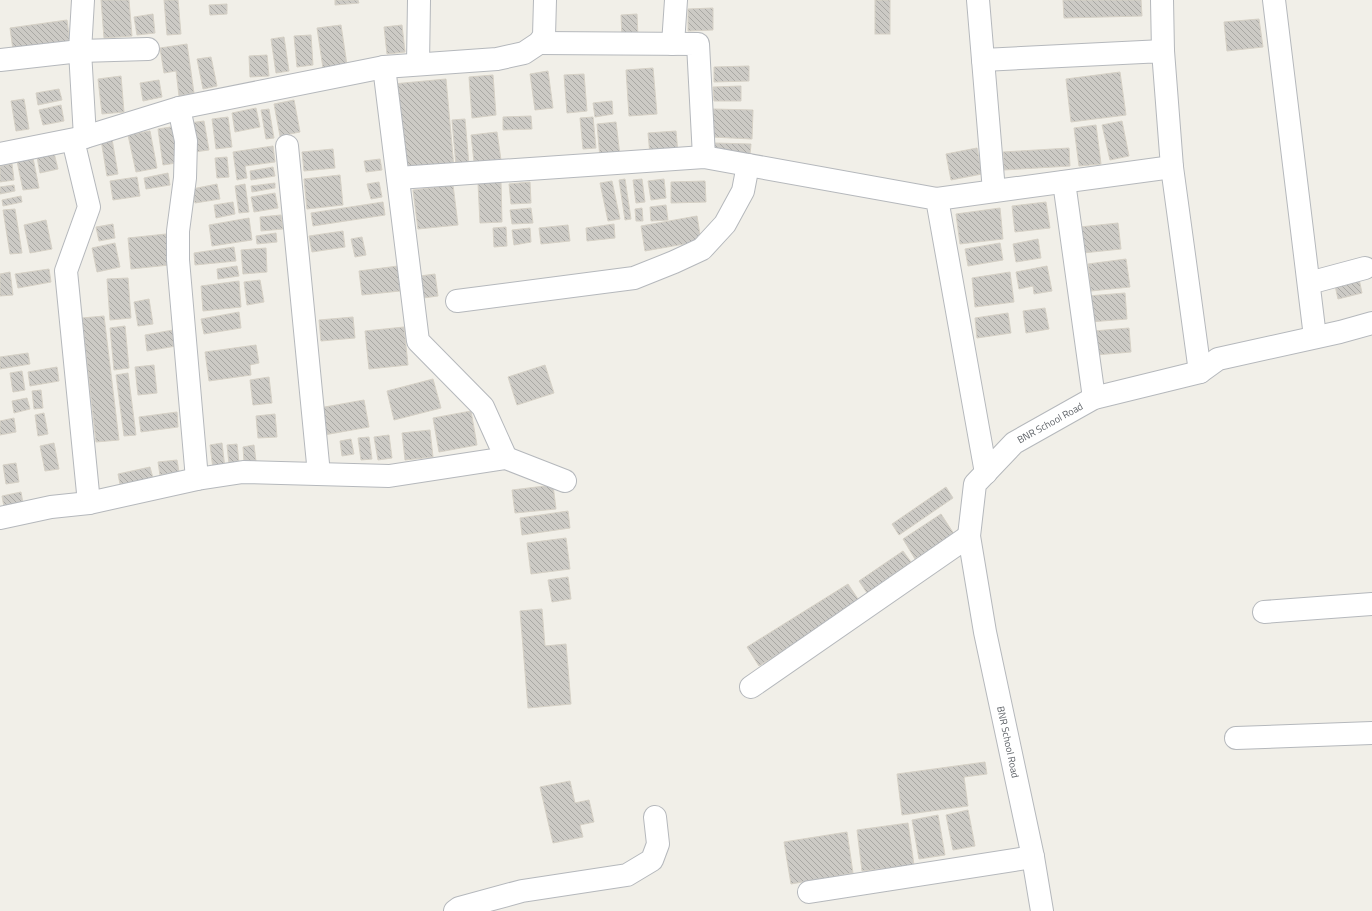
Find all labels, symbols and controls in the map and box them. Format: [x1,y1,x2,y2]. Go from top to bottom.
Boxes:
street label: BNR School Road [1014,399,1086,447]
street label: BNR School Road [993,705,1023,779]

